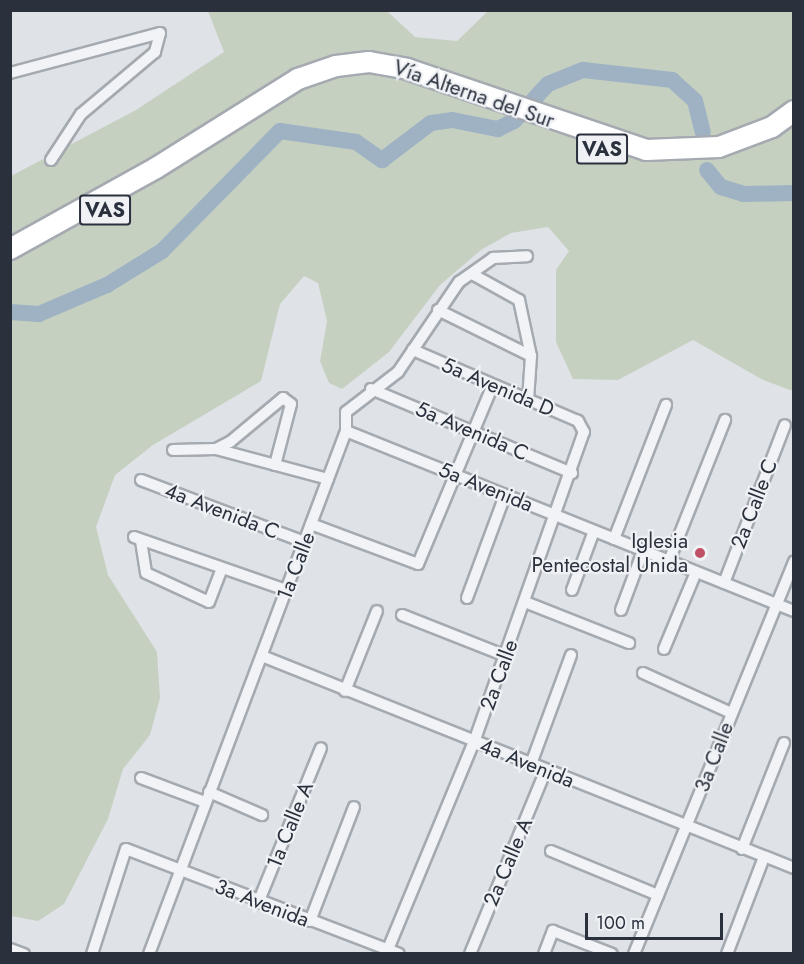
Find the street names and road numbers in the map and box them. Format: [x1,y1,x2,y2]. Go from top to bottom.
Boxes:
street label: Vía Alterna del Sur [390,55,558,133]
road number: VAS [575,132,629,166]
road number: VAS [78,193,132,227]
street label: 5a Avenida D [438,352,558,422]
street label: 5a Avenida C [412,396,532,466]
street label: 2a Calle C [725,456,783,552]
street label: 5a Avenida [435,457,537,517]
street label: 4a Avenida C [161,478,283,544]
street label: 1a Calle [272,528,320,604]
street label: 2a Calle [475,636,523,714]
street label: 3a Calle [689,718,739,796]
street label: 4a Avenida [476,733,578,793]
street label: 1a Calle A [261,778,319,872]
street label: 2a Calle A [478,814,538,910]
street label: 3a Avenida [211,874,313,932]

